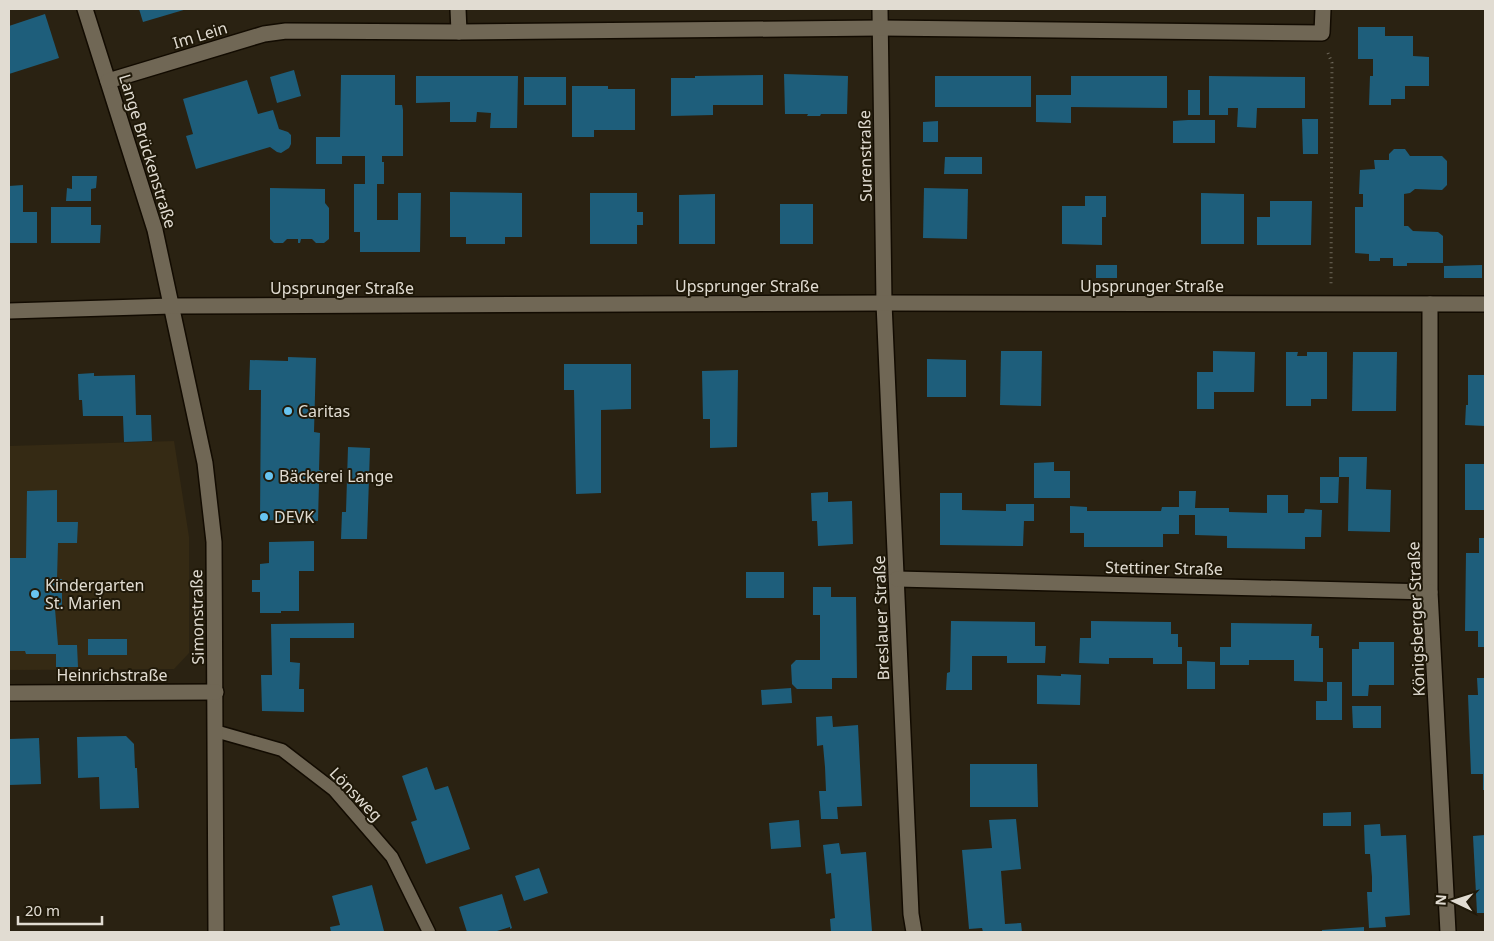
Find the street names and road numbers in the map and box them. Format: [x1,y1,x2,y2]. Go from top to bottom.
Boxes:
street label: Im Lein [170,16,230,54]
street label: Lange Brückenstraße [114,71,182,231]
street label: Surenstraße [853,110,877,202]
street label: Upsprunger Straße [675,275,819,297]
street label: Upsprunger Straße [1080,275,1224,297]
street label: Upsprunger Straße [270,277,414,299]
street label: Königsberger Straße [1402,541,1430,697]
street label: Breslauer Straße [868,555,894,681]
street label: Stettiner Straße [1105,556,1223,580]
street label: Simonstraße [185,569,209,665]
street label: Heinrichstraße [56,664,168,686]
street label: Lönsweg [325,762,387,826]

